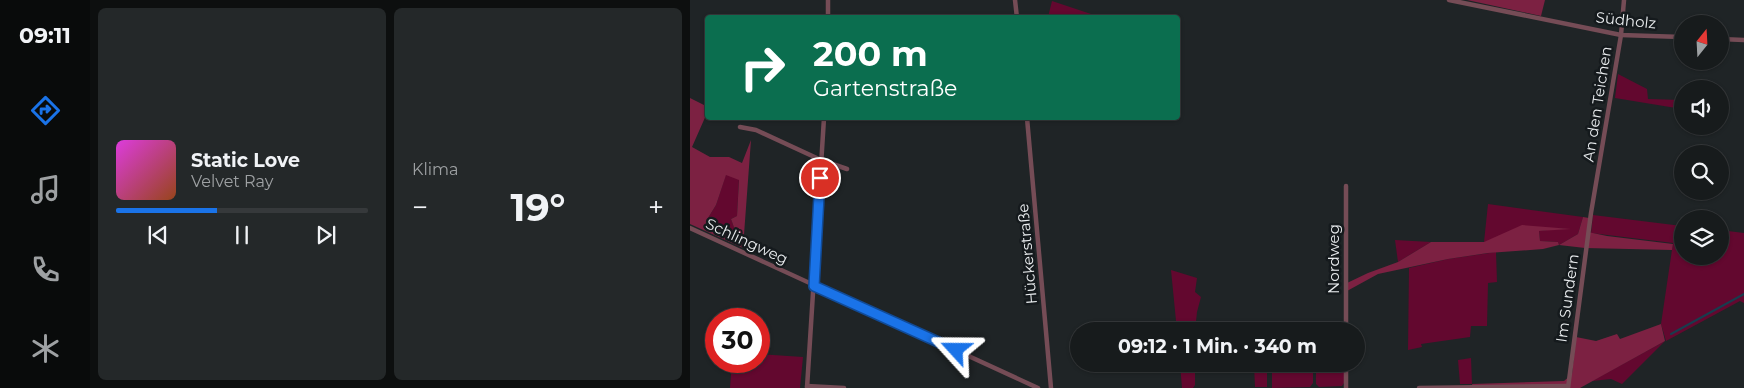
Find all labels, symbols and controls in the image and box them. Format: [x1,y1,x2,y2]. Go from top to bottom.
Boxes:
street label: Südholz [1595,7,1658,33]
north arrow [1674,15,1729,70]
map controls [1674,15,1729,265]
text: 09:11 [19,22,71,49]
text: 200 m [813,32,928,75]
icon: right [730,35,795,100]
street label: An den Teichen [1578,45,1616,163]
text: Gartenstraße [813,75,957,102]
button: sound [1674,80,1729,135]
icon: directions [28,93,63,128]
button: search [1674,145,1729,200]
text: Static Love [191,149,300,172]
pin [799,157,841,199]
text: Klima [412,160,458,179]
icon: arrive [806,164,834,192]
icon: music [28,172,63,207]
text: Velvet Ray [191,172,273,191]
text: 19° [511,184,566,231]
text: − [412,190,428,224]
text: + [648,190,664,224]
street label: Hückerstraße [1013,203,1041,305]
button: layers [1674,210,1729,265]
street label: Schlingweg [703,214,791,268]
icon: previous [144,221,172,249]
icon: pause [228,221,256,249]
icon: next [312,221,340,249]
street label: Nordweg [1324,224,1343,294]
icon: phone [28,252,63,287]
street label: Im Sundern [1551,253,1583,343]
speed limit sign: 30 [705,308,770,373]
position arrow [929,323,981,375]
icon: climate [28,331,63,366]
text: 09:12 · 1 Min. · 340 m [1118,335,1317,358]

